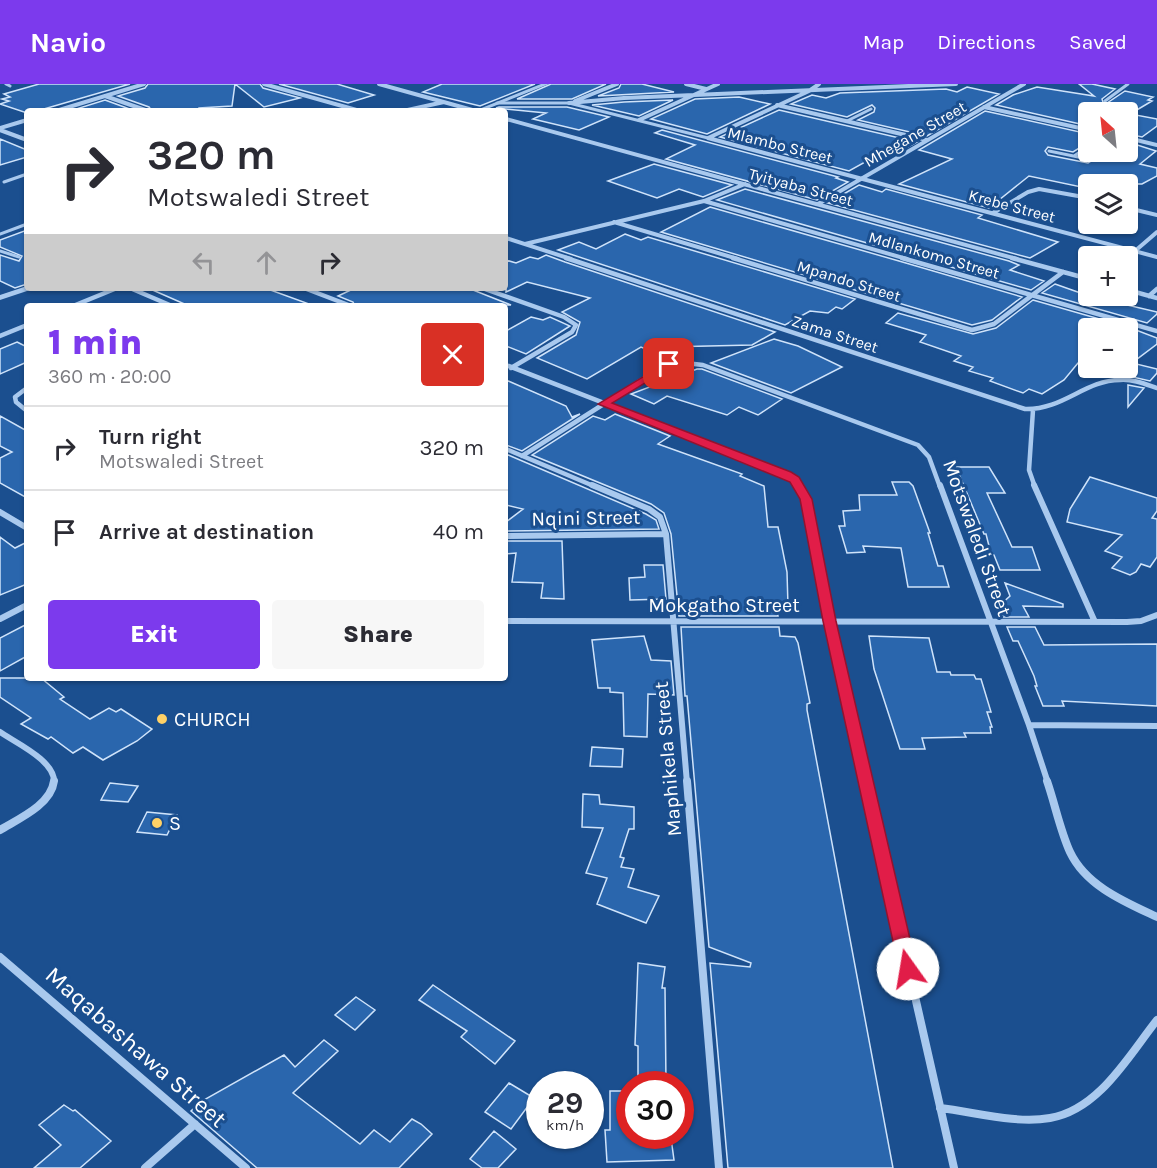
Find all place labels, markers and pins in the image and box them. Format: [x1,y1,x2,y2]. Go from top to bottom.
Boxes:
pin [643,338,694,389]
place label: CHURCH [174,708,251,731]
marker: CHURCH [155,712,169,726]
place label: S [169,812,181,835]
marker: S [150,816,164,830]

